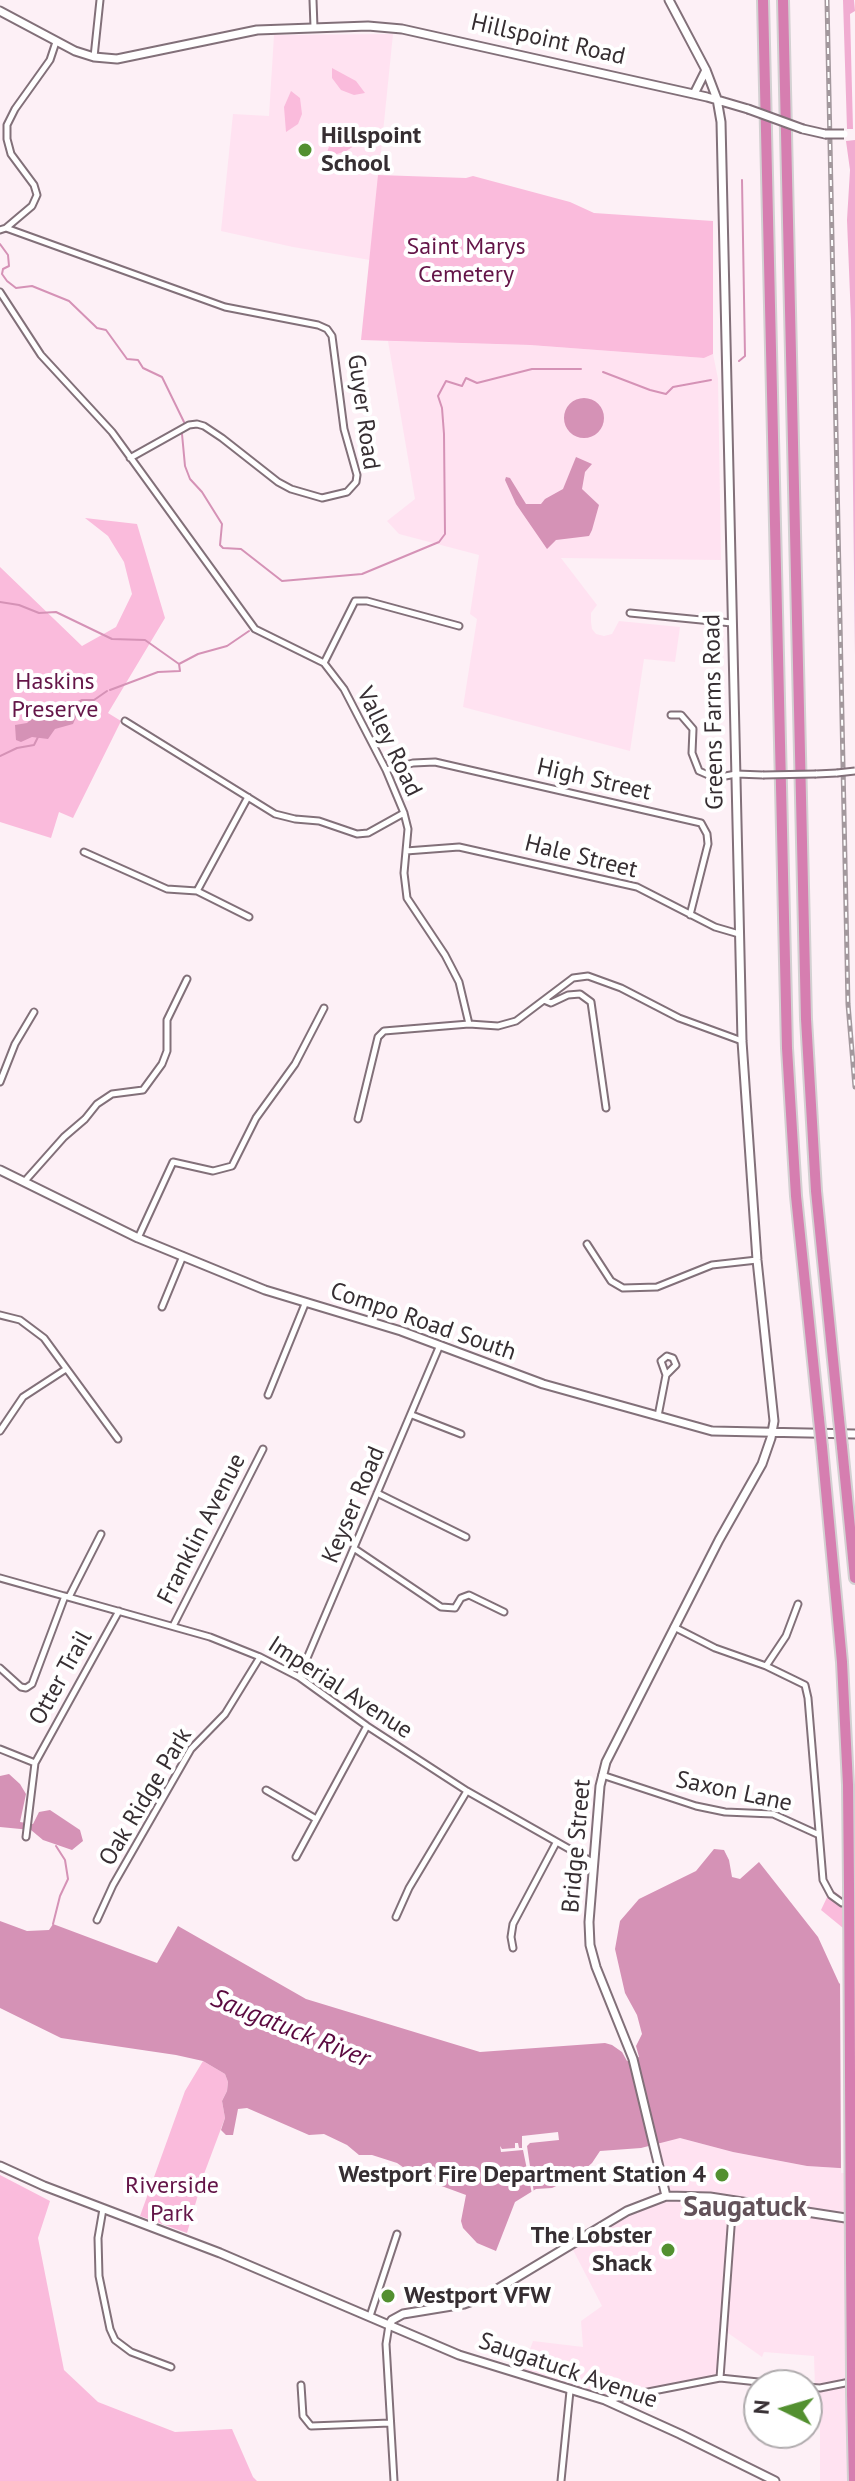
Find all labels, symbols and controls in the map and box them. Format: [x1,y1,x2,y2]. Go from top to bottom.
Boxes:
street label: Hillspoint Road [468,8,628,72]
place label: Hillspoint School [321,122,421,178]
marker: Hillspoint School [296,141,314,159]
park label: Saint Marys Cemetery [406,233,526,289]
street label: Guyer Road [341,353,385,471]
street label: Greens Farms Road [698,614,730,810]
park label: Haskins Preserve [12,668,98,724]
street label: Valley Road [350,682,428,802]
street label: High Street [534,753,654,807]
street label: Hale Street [522,829,640,885]
street label: Compo Road South [326,1277,520,1367]
street label: Keyser Road [317,1442,391,1568]
street label: Franklin Avenue [152,1449,252,1609]
street label: Otter Trail [23,1626,99,1730]
street label: Imperial Avenue [262,1631,418,1745]
street label: Oak Ridge Park [94,1723,198,1871]
street label: Saxon Lane [673,1766,795,1818]
street label: Bridge Street [557,1778,597,1914]
water label: Saugatuck River [206,1983,374,2075]
place label: Westport Fire Department Station 4 [338,2161,706,2189]
marker: Westport Fire Department Station 4 [713,2166,731,2184]
park label: Riverside Park [125,2172,219,2228]
district label: Saugatuck [683,2191,807,2225]
place label: The Lobster Shack [531,2222,652,2278]
marker: The Lobster Shack [659,2241,677,2259]
place label: Westport VFW [404,2282,551,2310]
marker: Westport VFW [379,2287,397,2305]
street label: Saugatuck Avenue [475,2327,661,2415]
north arrow [743,2369,823,2449]
text: N [747,2399,776,2416]

